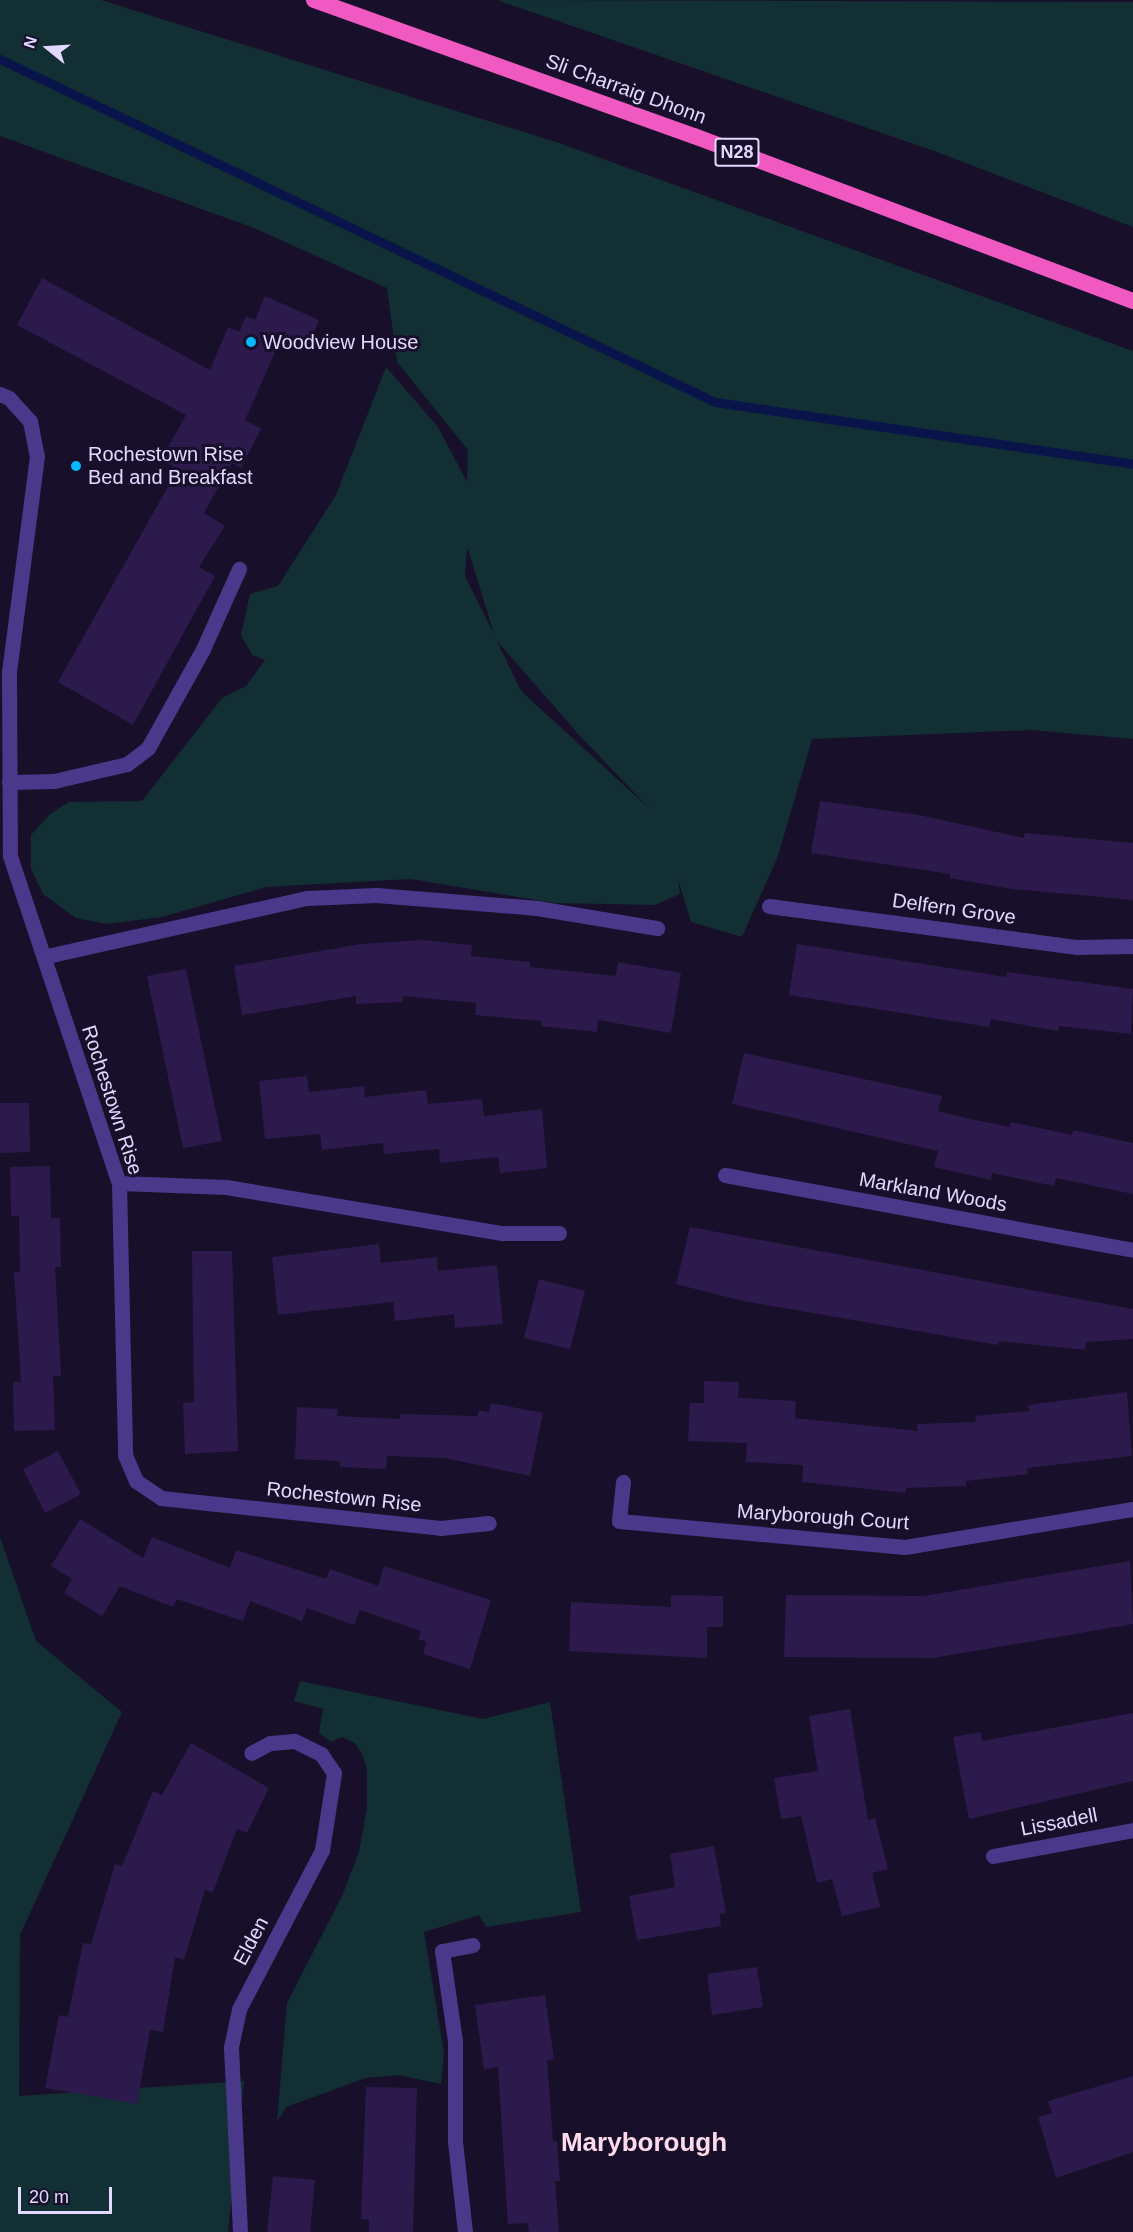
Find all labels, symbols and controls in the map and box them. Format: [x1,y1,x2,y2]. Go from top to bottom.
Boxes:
north arrow [18,18,78,78]
text: N [21,34,40,50]
street label: Sli Charraig Dhonn [543,49,709,129]
road number: N28 [713,137,761,167]
place label: Woodview House [263,330,418,354]
marker: Woodview House [244,335,258,349]
place label: Rochestown Rise Bed and Breakfast [88,442,253,489]
marker: Rochestown Rise Bed and Breakfast [69,459,83,473]
street label: Delfern Grove [891,888,1017,930]
street label: Rochestown Rise [77,1022,147,1178]
street label: Markland Woods [857,1167,1009,1217]
street label: Rochestown Rise [265,1477,423,1517]
street label: Maryborough Court [736,1499,910,1535]
street label: Lissadell [1019,1803,1099,1841]
street label: Elden [228,1913,274,1969]
district label: Maryborough [561,2127,727,2159]
scale bar [21,2175,116,2213]
text: 20 m [29,2187,69,2207]

